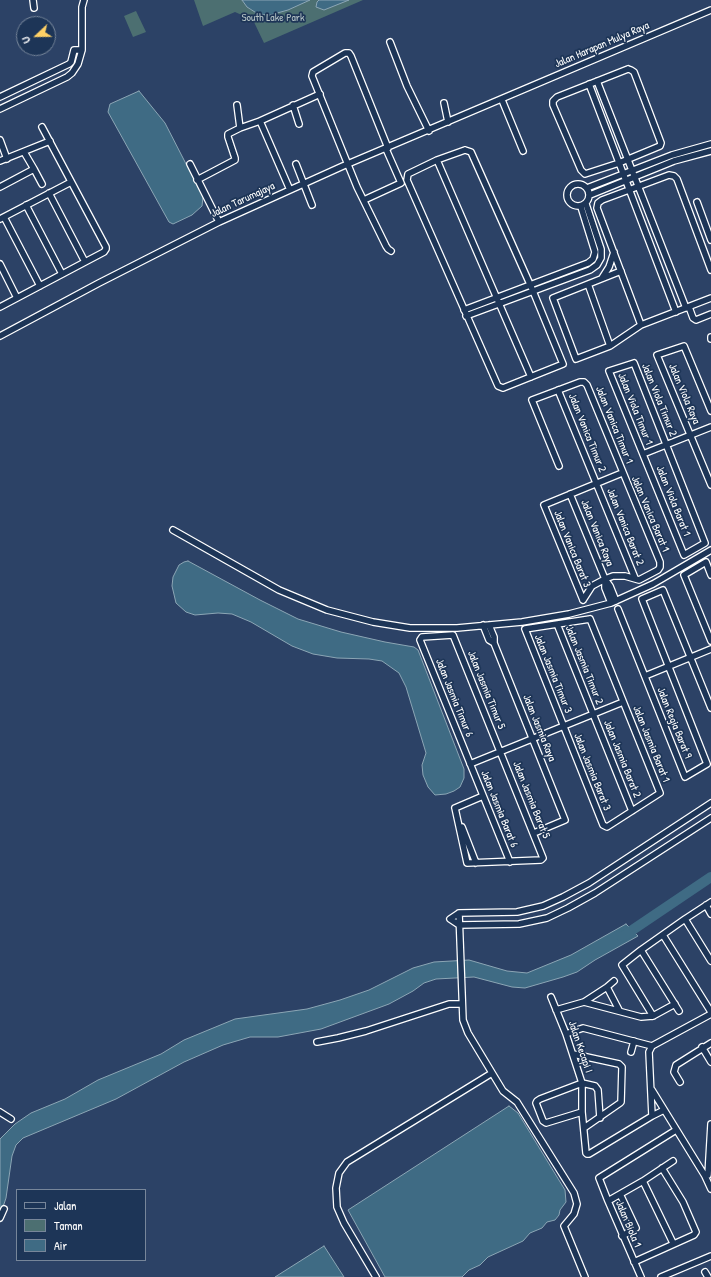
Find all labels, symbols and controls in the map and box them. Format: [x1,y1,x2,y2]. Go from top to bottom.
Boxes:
park label: South Lake Park [241,11,305,25]
north arrow [16,16,56,56]
street label: Jalan Harapan Mulya Raya [553,19,651,71]
text: U [18,35,33,46]
street label: Jalan Tarumajaya [209,179,277,221]
street label: Jalan Viola Timur 2 [638,362,680,438]
street label: Jalan Viola Raya [665,362,703,426]
street label: Jalan Viola Timur 1 [615,371,655,447]
street label: Jalan Vanica Timur 1 [592,384,636,466]
street label: Jalan Vanica Timur 2 [565,392,609,474]
street label: Jalan Viola Barat 1 [653,464,693,538]
street label: Jalan Vanica Barat 1 [628,474,672,554]
street label: Jalan Vanica Barat 2 [604,486,646,568]
street label: Jalan Vanica Raya [578,498,616,568]
street label: Jalan Vanica Barat 3 [551,509,593,589]
street label: Jalan Jasmia Timur 2 [562,624,606,706]
street label: Jalan Jasmia Timur 3 [531,633,575,715]
street label: Jalan Jasmia Timur 5 [464,649,508,731]
street label: Jalan Jasmia Timur 6 [432,657,476,739]
street label: Jalan Regia Barat 9 [654,686,694,760]
street label: Jalan Jasmia Raya [520,693,558,763]
street label: Jalan Jasmia Barat 1 [630,704,672,784]
street label: Jalan Jasmia Barat 2 [600,718,644,800]
street label: Jalan Jasmia Barat 3 [570,731,614,813]
street label: Jalan Jasmia Barat 5 [510,760,552,840]
street label: Jalan Jasmia Barat 6 [478,769,520,849]
street label: Jalan Kecapi I [565,1019,595,1075]
legend [16,1189,146,1261]
text: Jalan [54,1197,76,1214]
street label: Jalan Biola 1 [612,1199,644,1249]
text: Taman [54,1217,83,1234]
text: Air [54,1237,67,1254]

